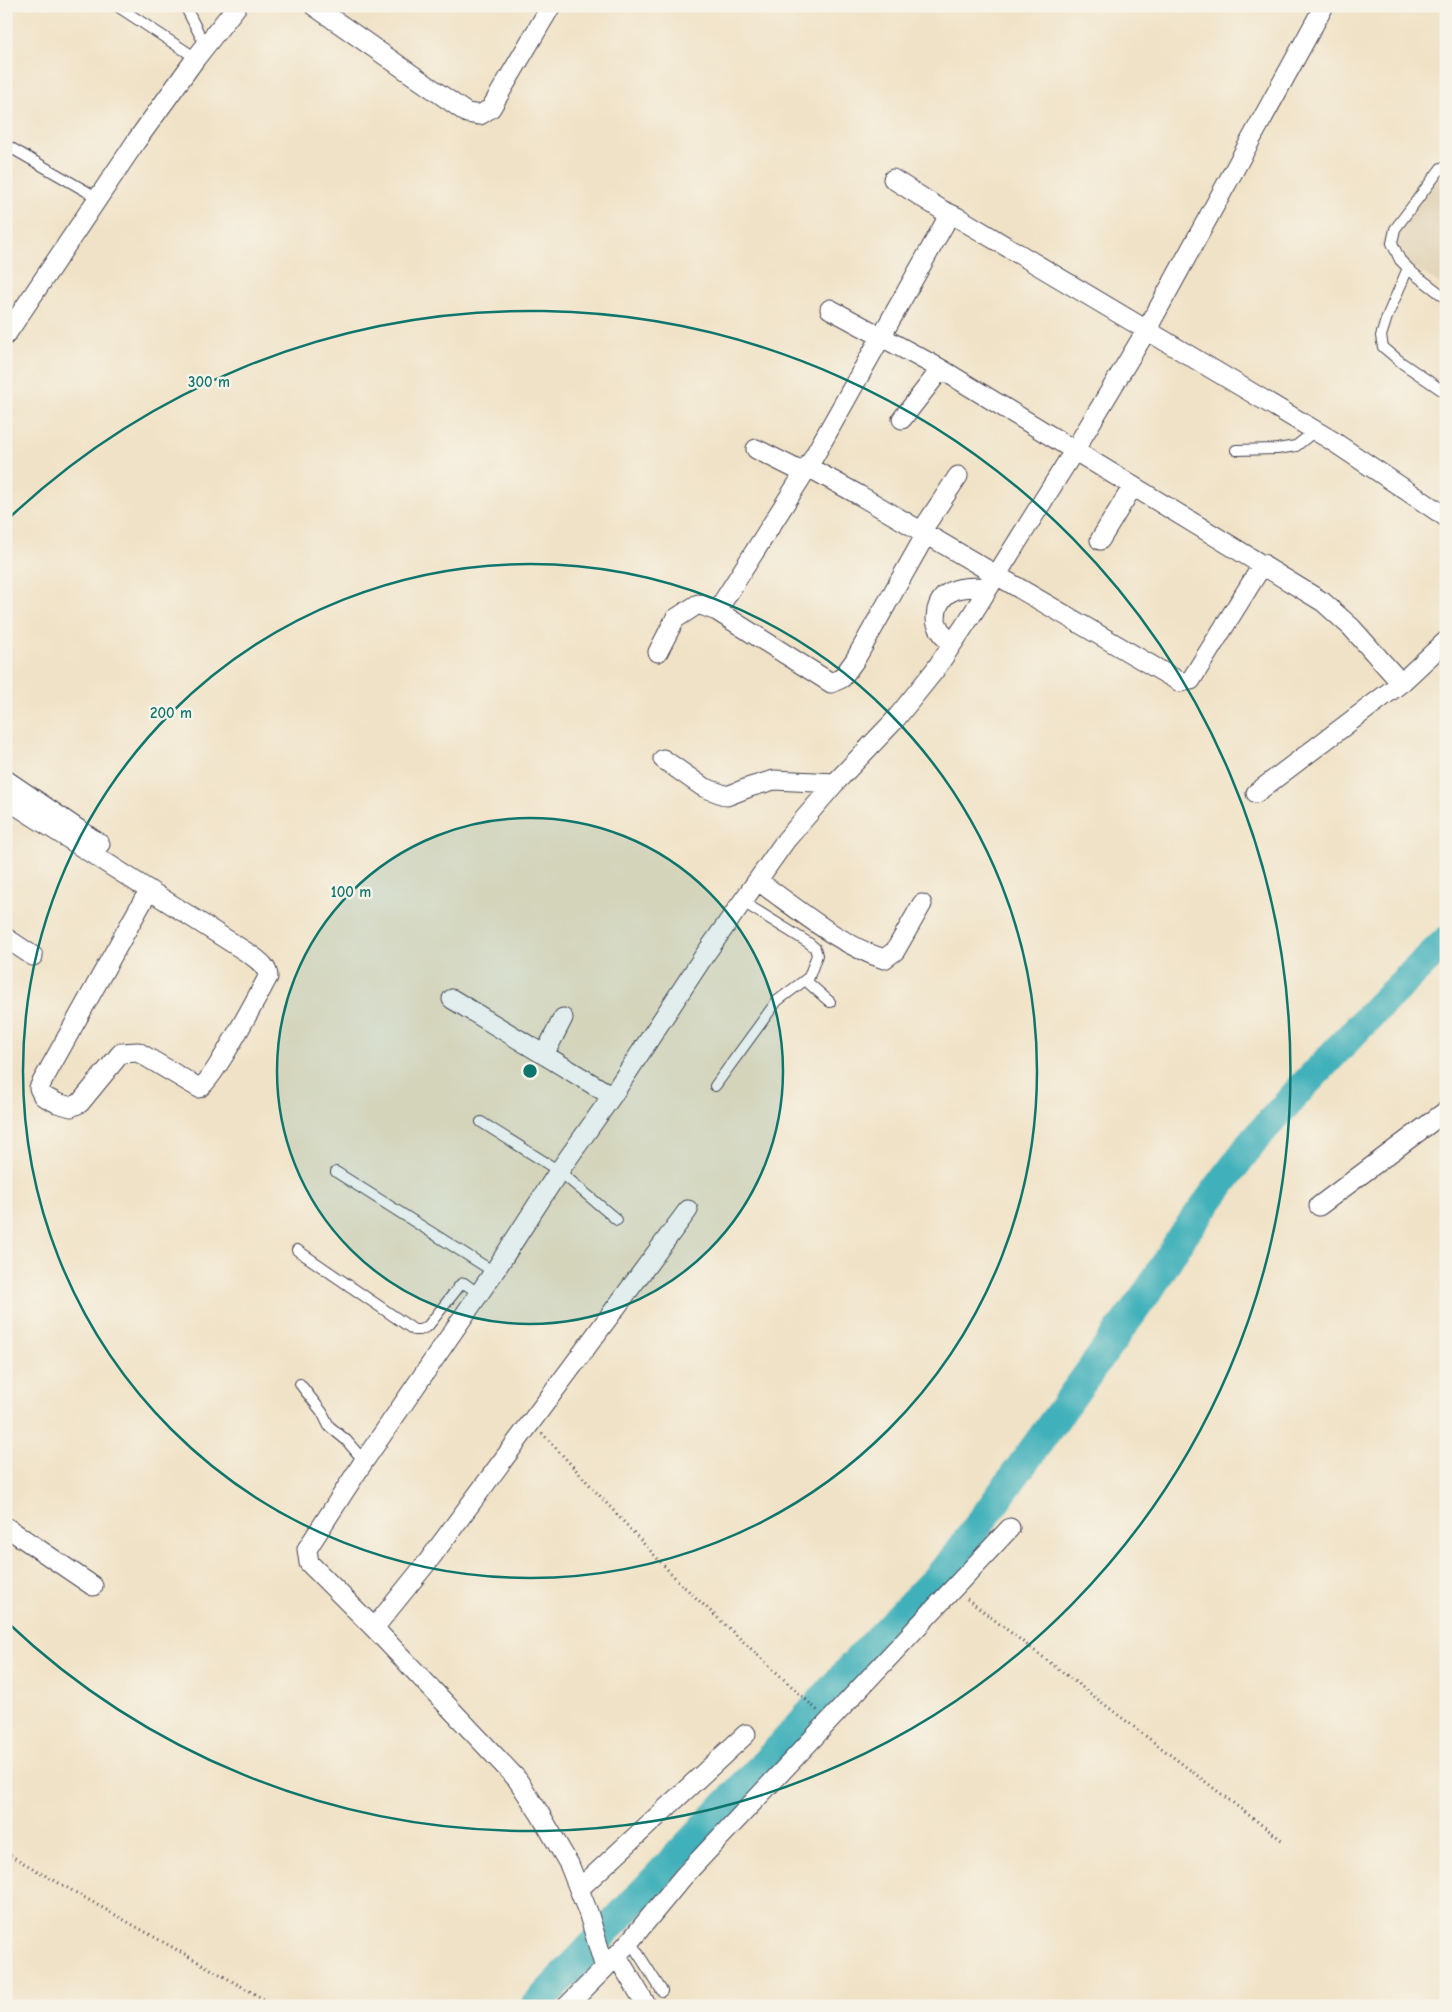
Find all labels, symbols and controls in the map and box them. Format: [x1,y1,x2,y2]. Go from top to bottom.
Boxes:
text: 300 m [188,373,230,391]
text: 200 m [150,704,192,722]
text: 100 m [331,883,371,901]
centre of rings [521,1062,539,1080]

